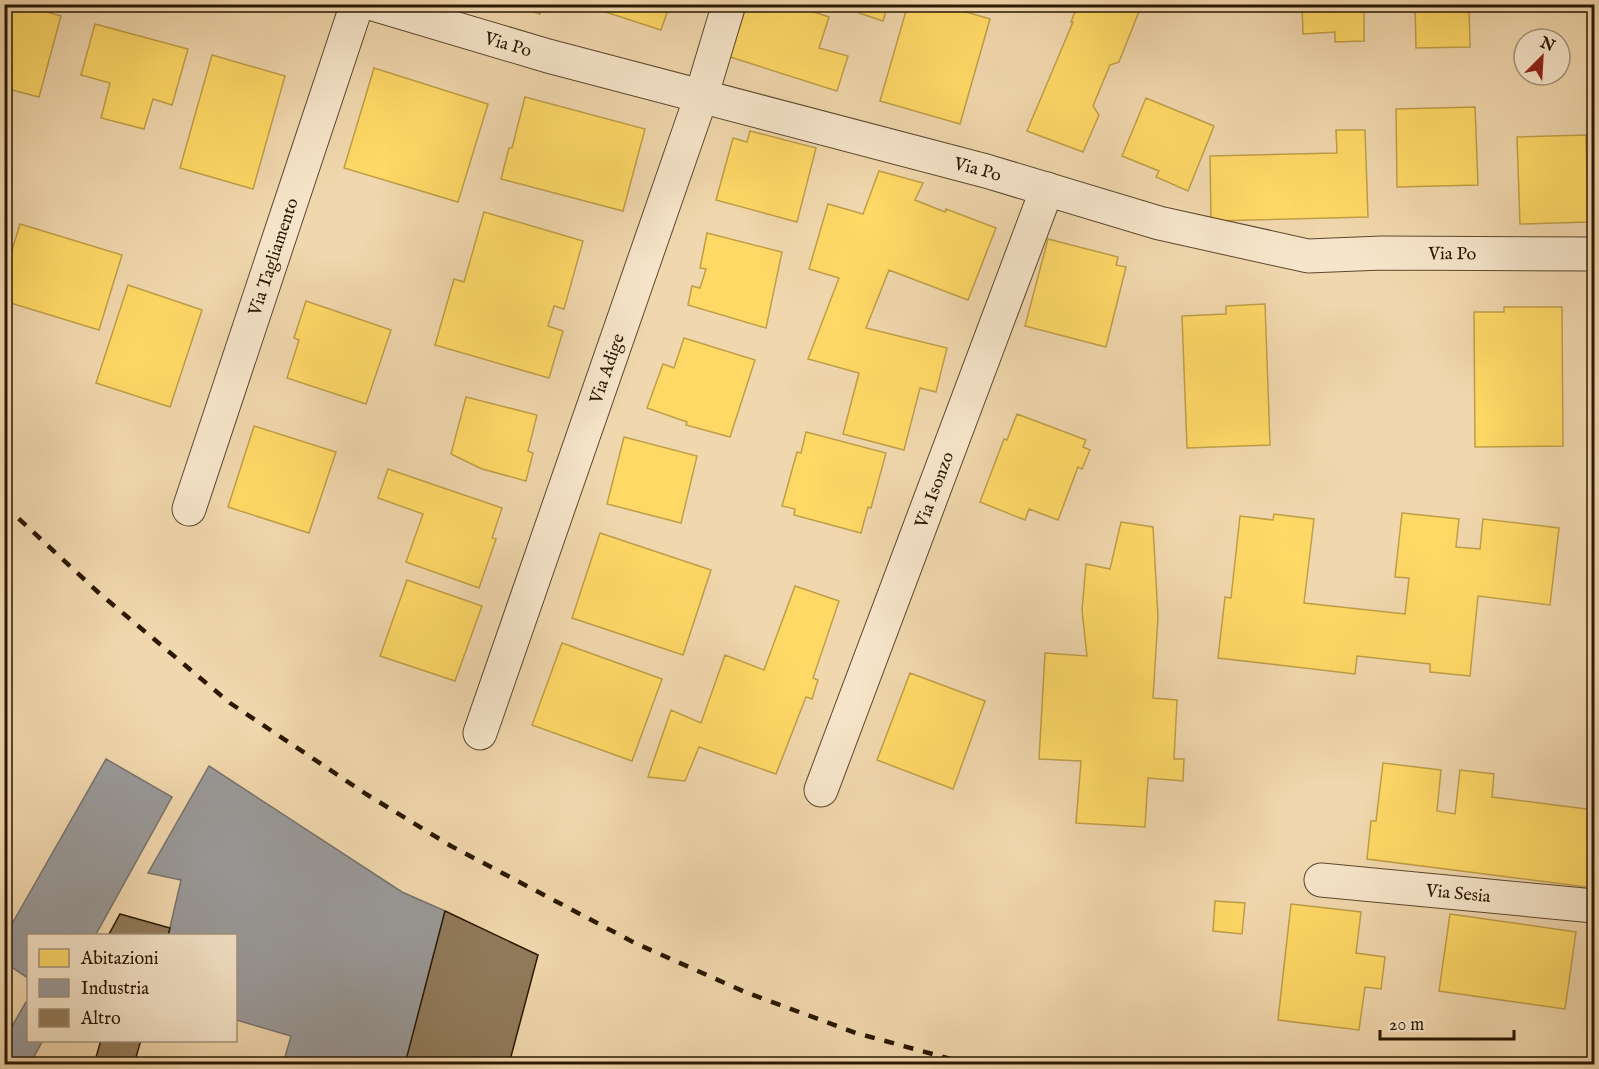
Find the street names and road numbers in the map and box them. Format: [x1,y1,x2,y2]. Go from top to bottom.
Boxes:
street label: Via Po [480,27,534,64]
street label: Via Po [950,153,1004,188]
street label: Via Tagliamento [244,195,305,320]
street label: Via Po [1427,243,1477,266]
street label: Via Adige [585,331,631,408]
street label: Via Isonzo [910,448,960,532]
street label: Via Sesia [1424,880,1492,909]

